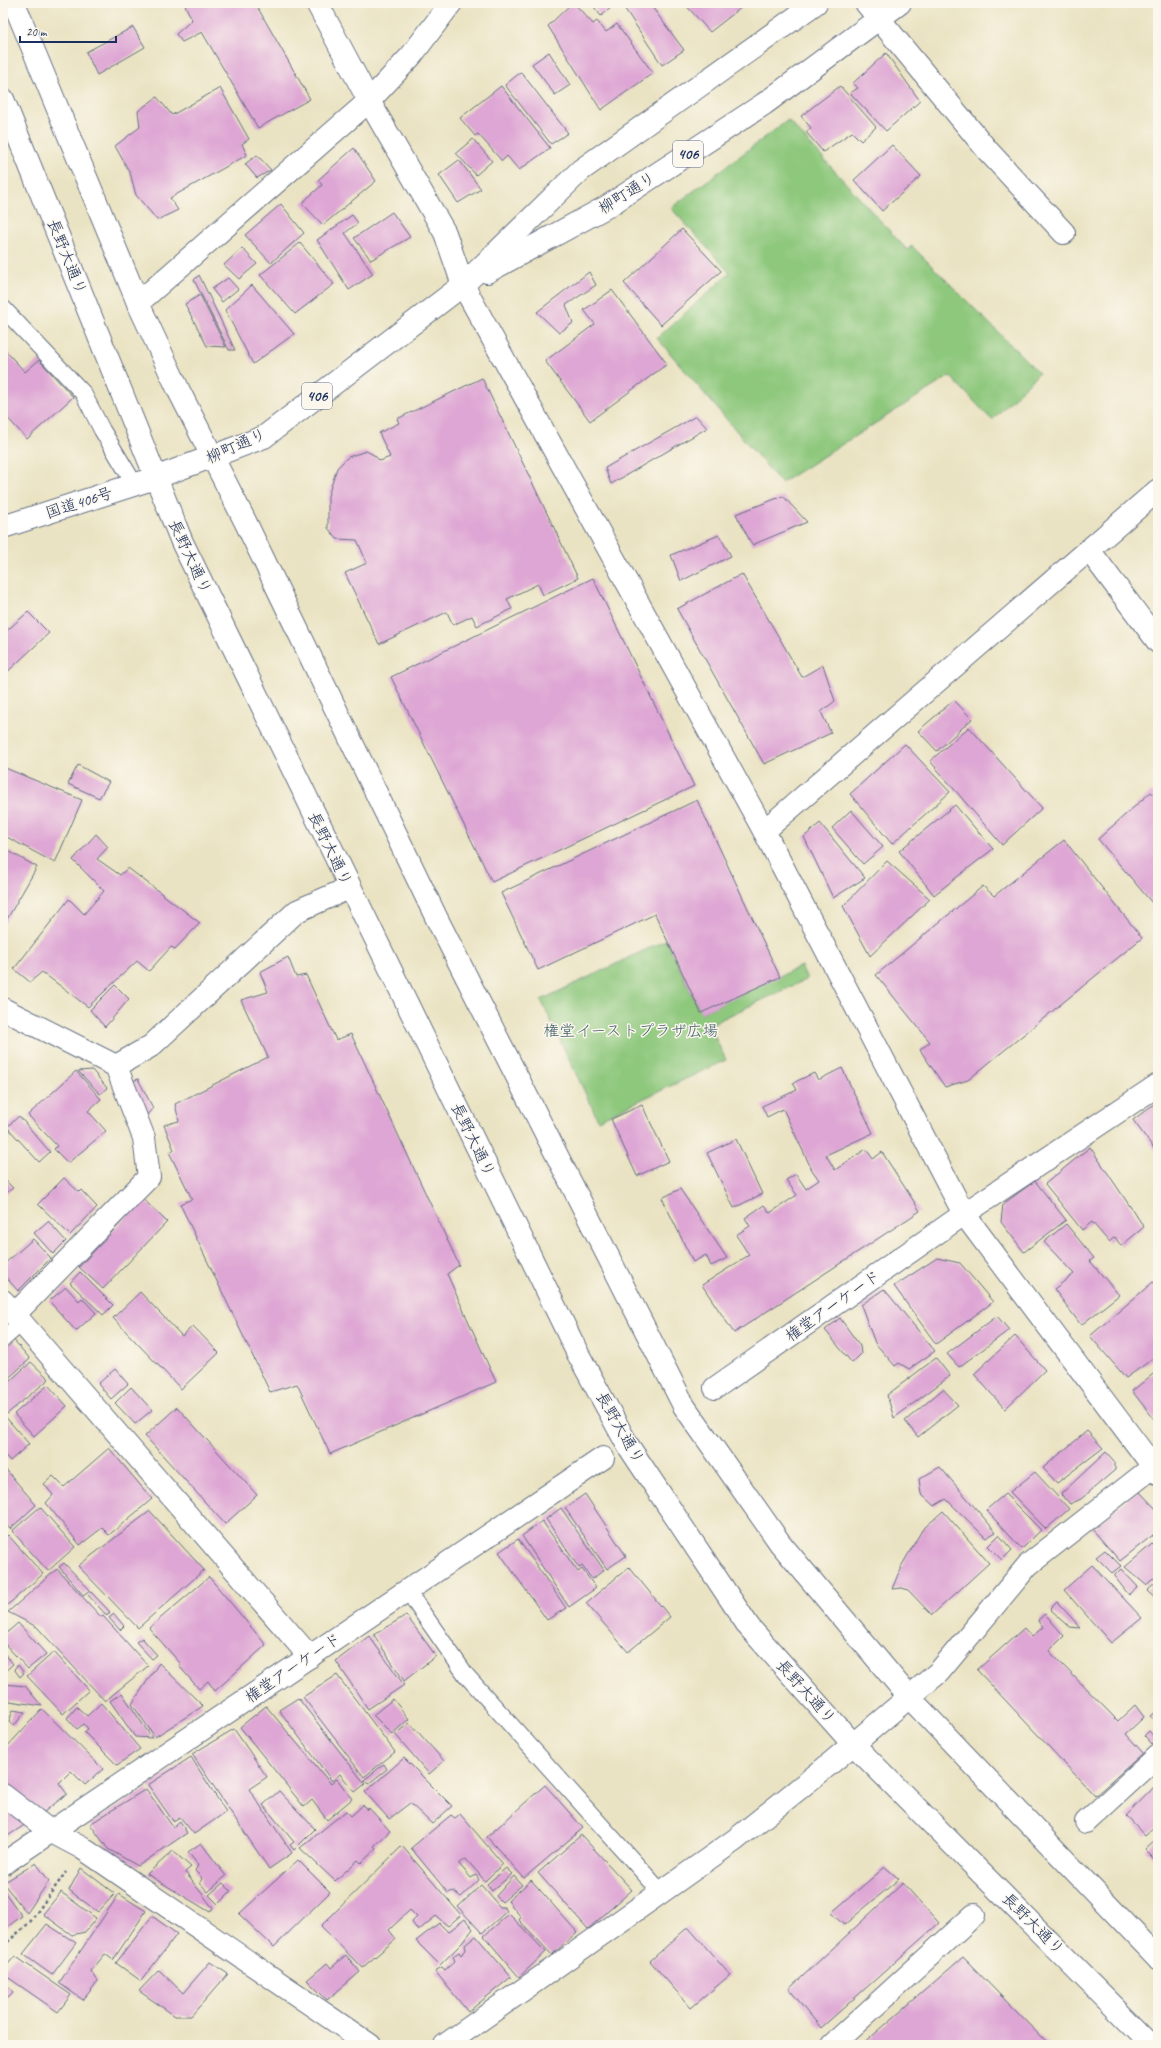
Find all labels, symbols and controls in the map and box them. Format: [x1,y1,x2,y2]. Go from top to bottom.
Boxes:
scale bar [20,18,116,44]
text: 20 m [26,24,48,40]
road number: 406 [673,141,703,167]
street label: 柳町通り [595,168,659,218]
street label: 長野大通り [43,216,91,298]
road number: 406 [302,383,332,409]
street label: 柳町通り [203,424,269,468]
street label: 国道406号 [43,483,115,523]
street label: 長野大通り [164,517,216,597]
street label: 長野大通り [303,809,357,889]
park label: 権堂イーストプラザ広場 [543,1021,719,1041]
street label: 長野大通り [446,1100,500,1180]
street label: 権堂アーケード [782,1266,884,1346]
street label: 長野大通り [591,1388,649,1468]
street label: 権堂アーケード [241,1629,345,1707]
street label: 長野大通り [772,1656,840,1728]
street label: 長野大通り [998,1889,1068,1959]

